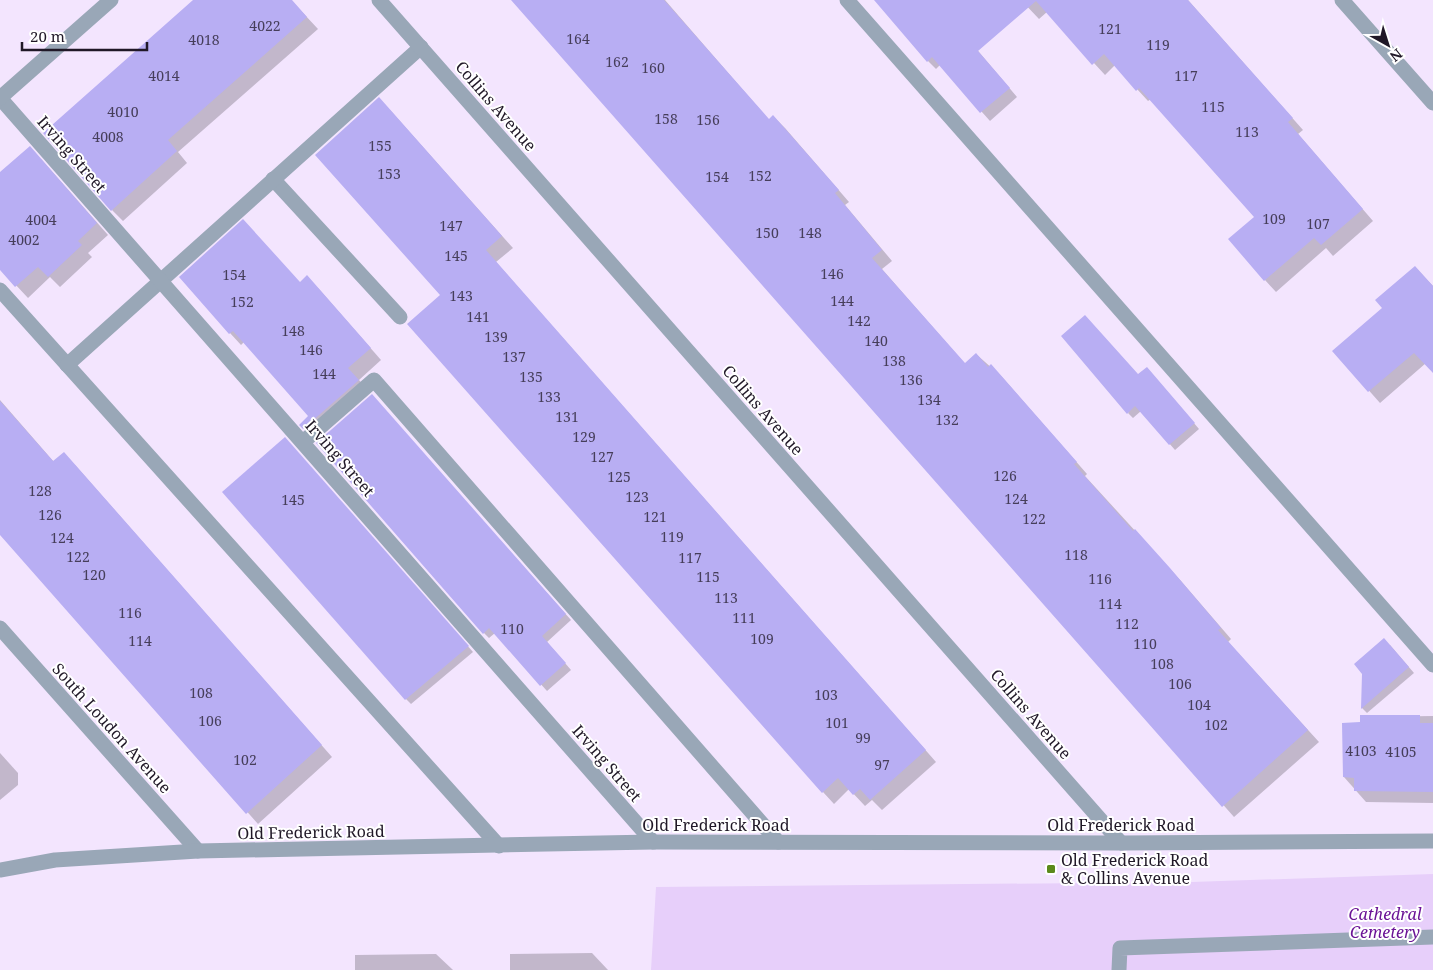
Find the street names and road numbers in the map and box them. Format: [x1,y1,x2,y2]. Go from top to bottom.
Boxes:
street label: Collins Avenue [451,56,541,156]
street label: Irving Street [32,111,112,198]
street label: Collins Avenue [718,360,808,460]
street label: Irving Street [300,415,380,502]
street label: South Loudon Avenue [48,658,176,798]
street label: Collins Avenue [986,664,1076,764]
street label: Irving Street [567,720,647,807]
street label: Old Frederick Road [642,814,790,836]
street label: Old Frederick Road [1047,814,1195,836]
street label: Old Frederick Road [237,820,385,844]

